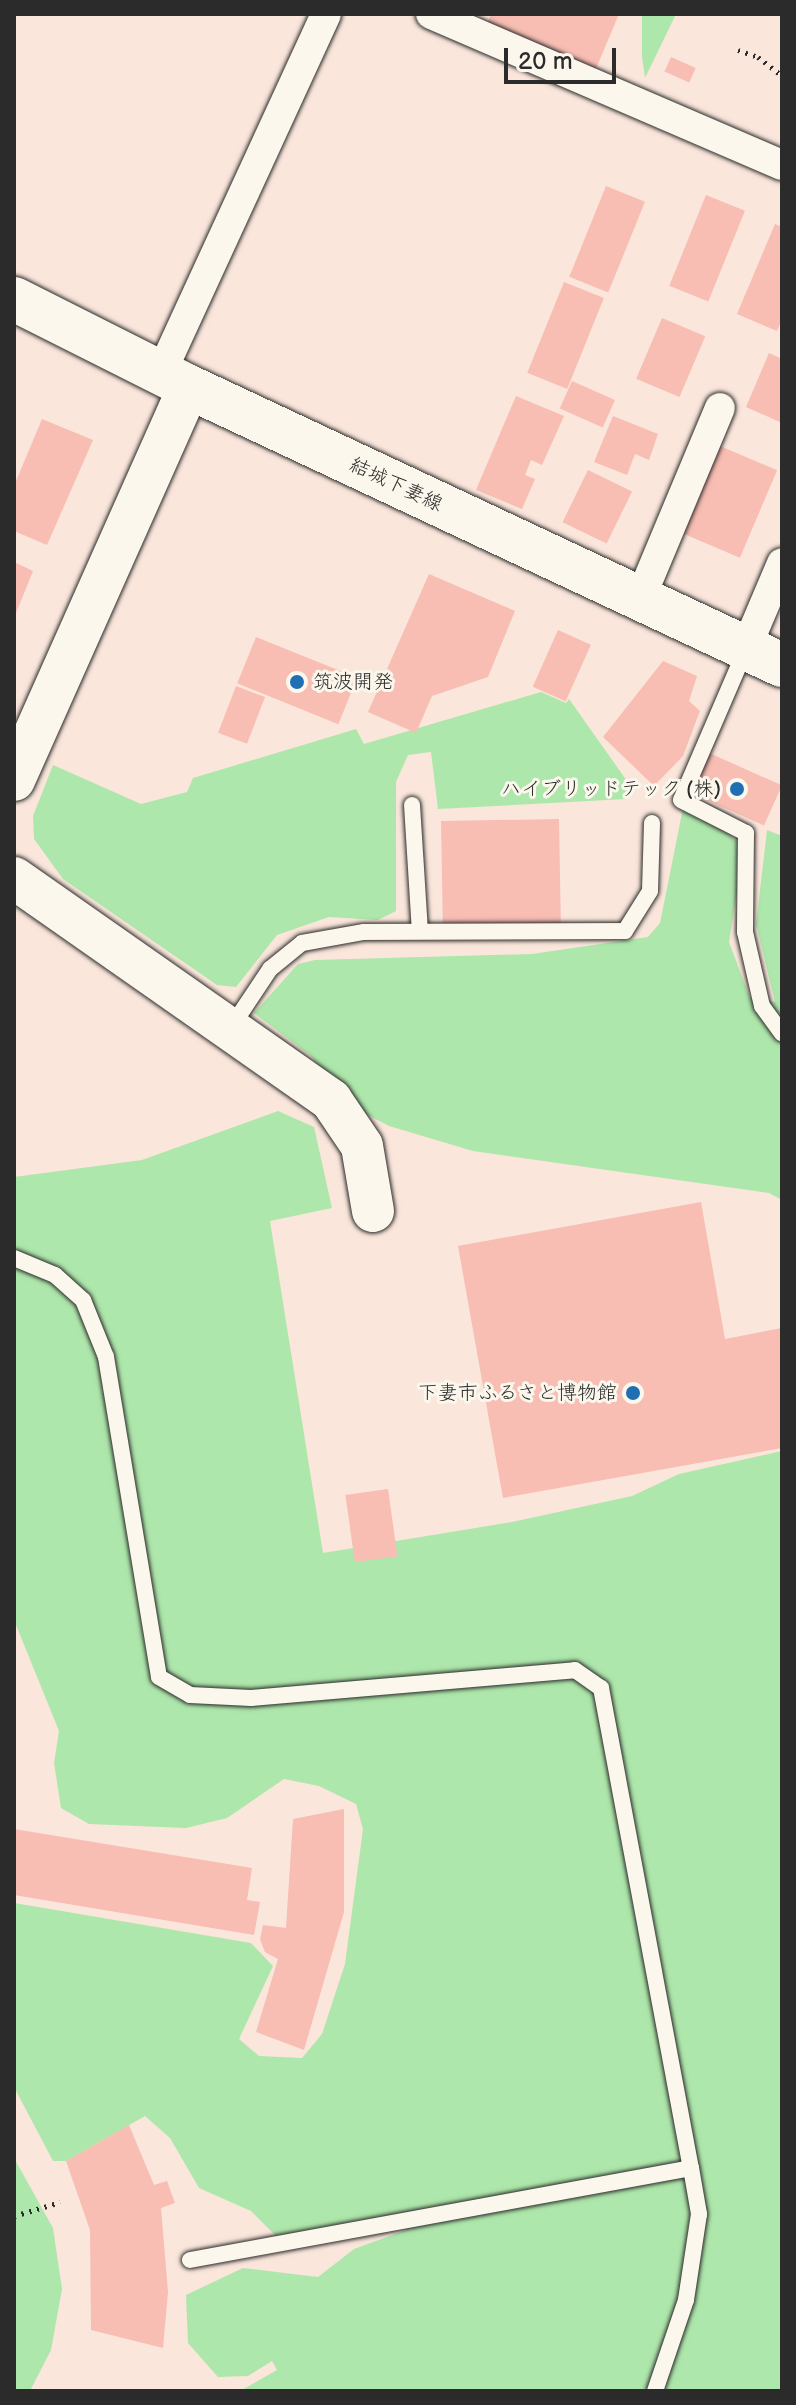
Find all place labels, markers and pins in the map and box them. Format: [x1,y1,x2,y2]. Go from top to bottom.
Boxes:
place label: 筑波開発 [313,670,393,694]
marker: 筑波開発 [288,673,306,691]
place label: ハイブリッドテック (株) [501,777,721,801]
marker: ハイブリッドテック (株) [728,780,746,798]
place label: 下妻市ふるさと博物館 [417,1381,617,1405]
marker: 下妻市ふるさと博物館 [624,1384,642,1402]

